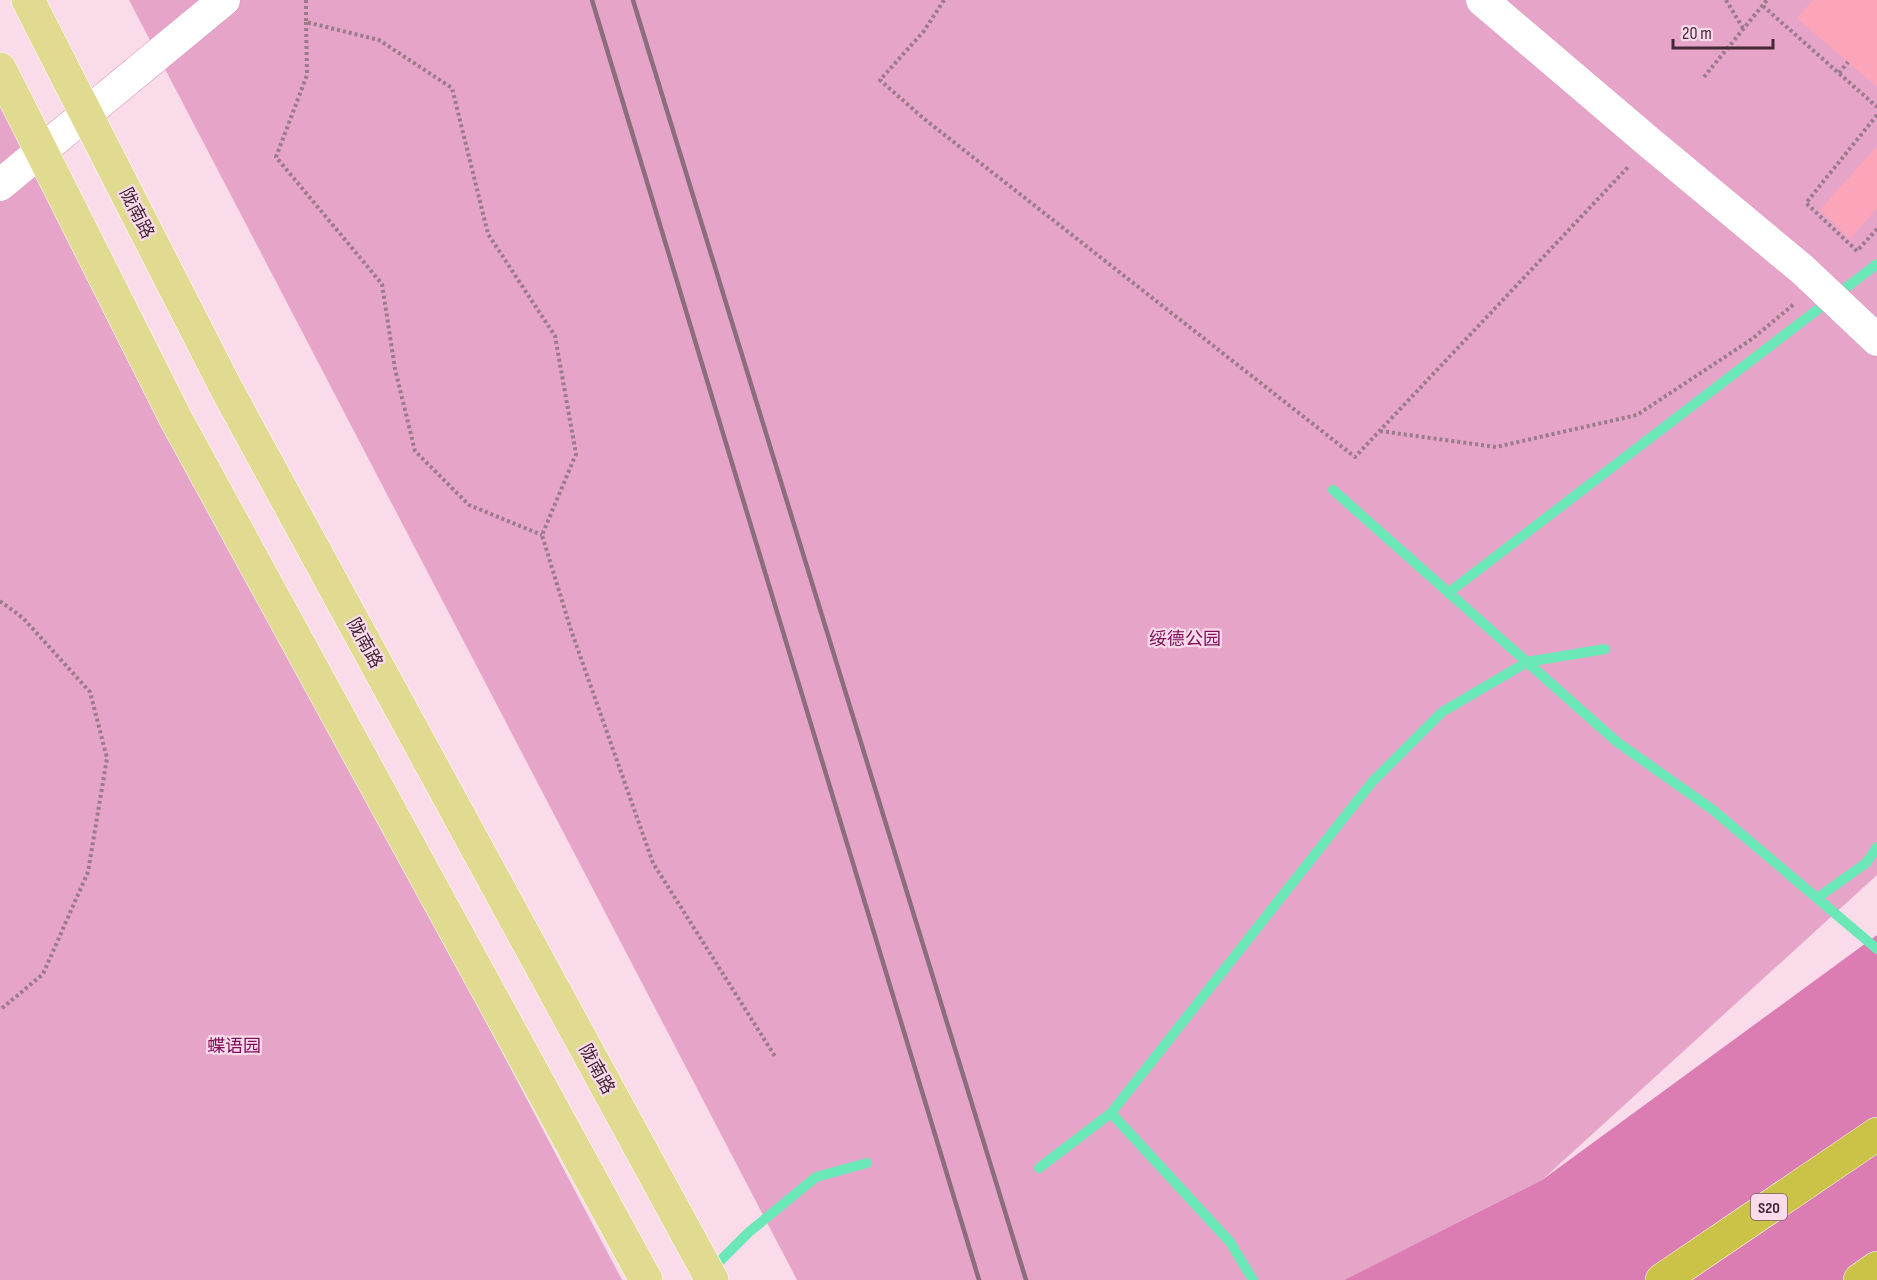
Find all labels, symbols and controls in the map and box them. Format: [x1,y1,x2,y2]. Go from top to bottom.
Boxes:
scale bar [1673,12,1774,50]
text: 20 m [1682,23,1712,44]
street label: 陇南路 [115,184,158,242]
street label: 陇南路 [342,615,387,672]
park label: 绥德公园 [1149,629,1221,650]
park label: 蝶语园 [207,1036,261,1057]
street label: 陇南路 [574,1041,619,1098]
road number: S20 [1751,1194,1787,1220]

